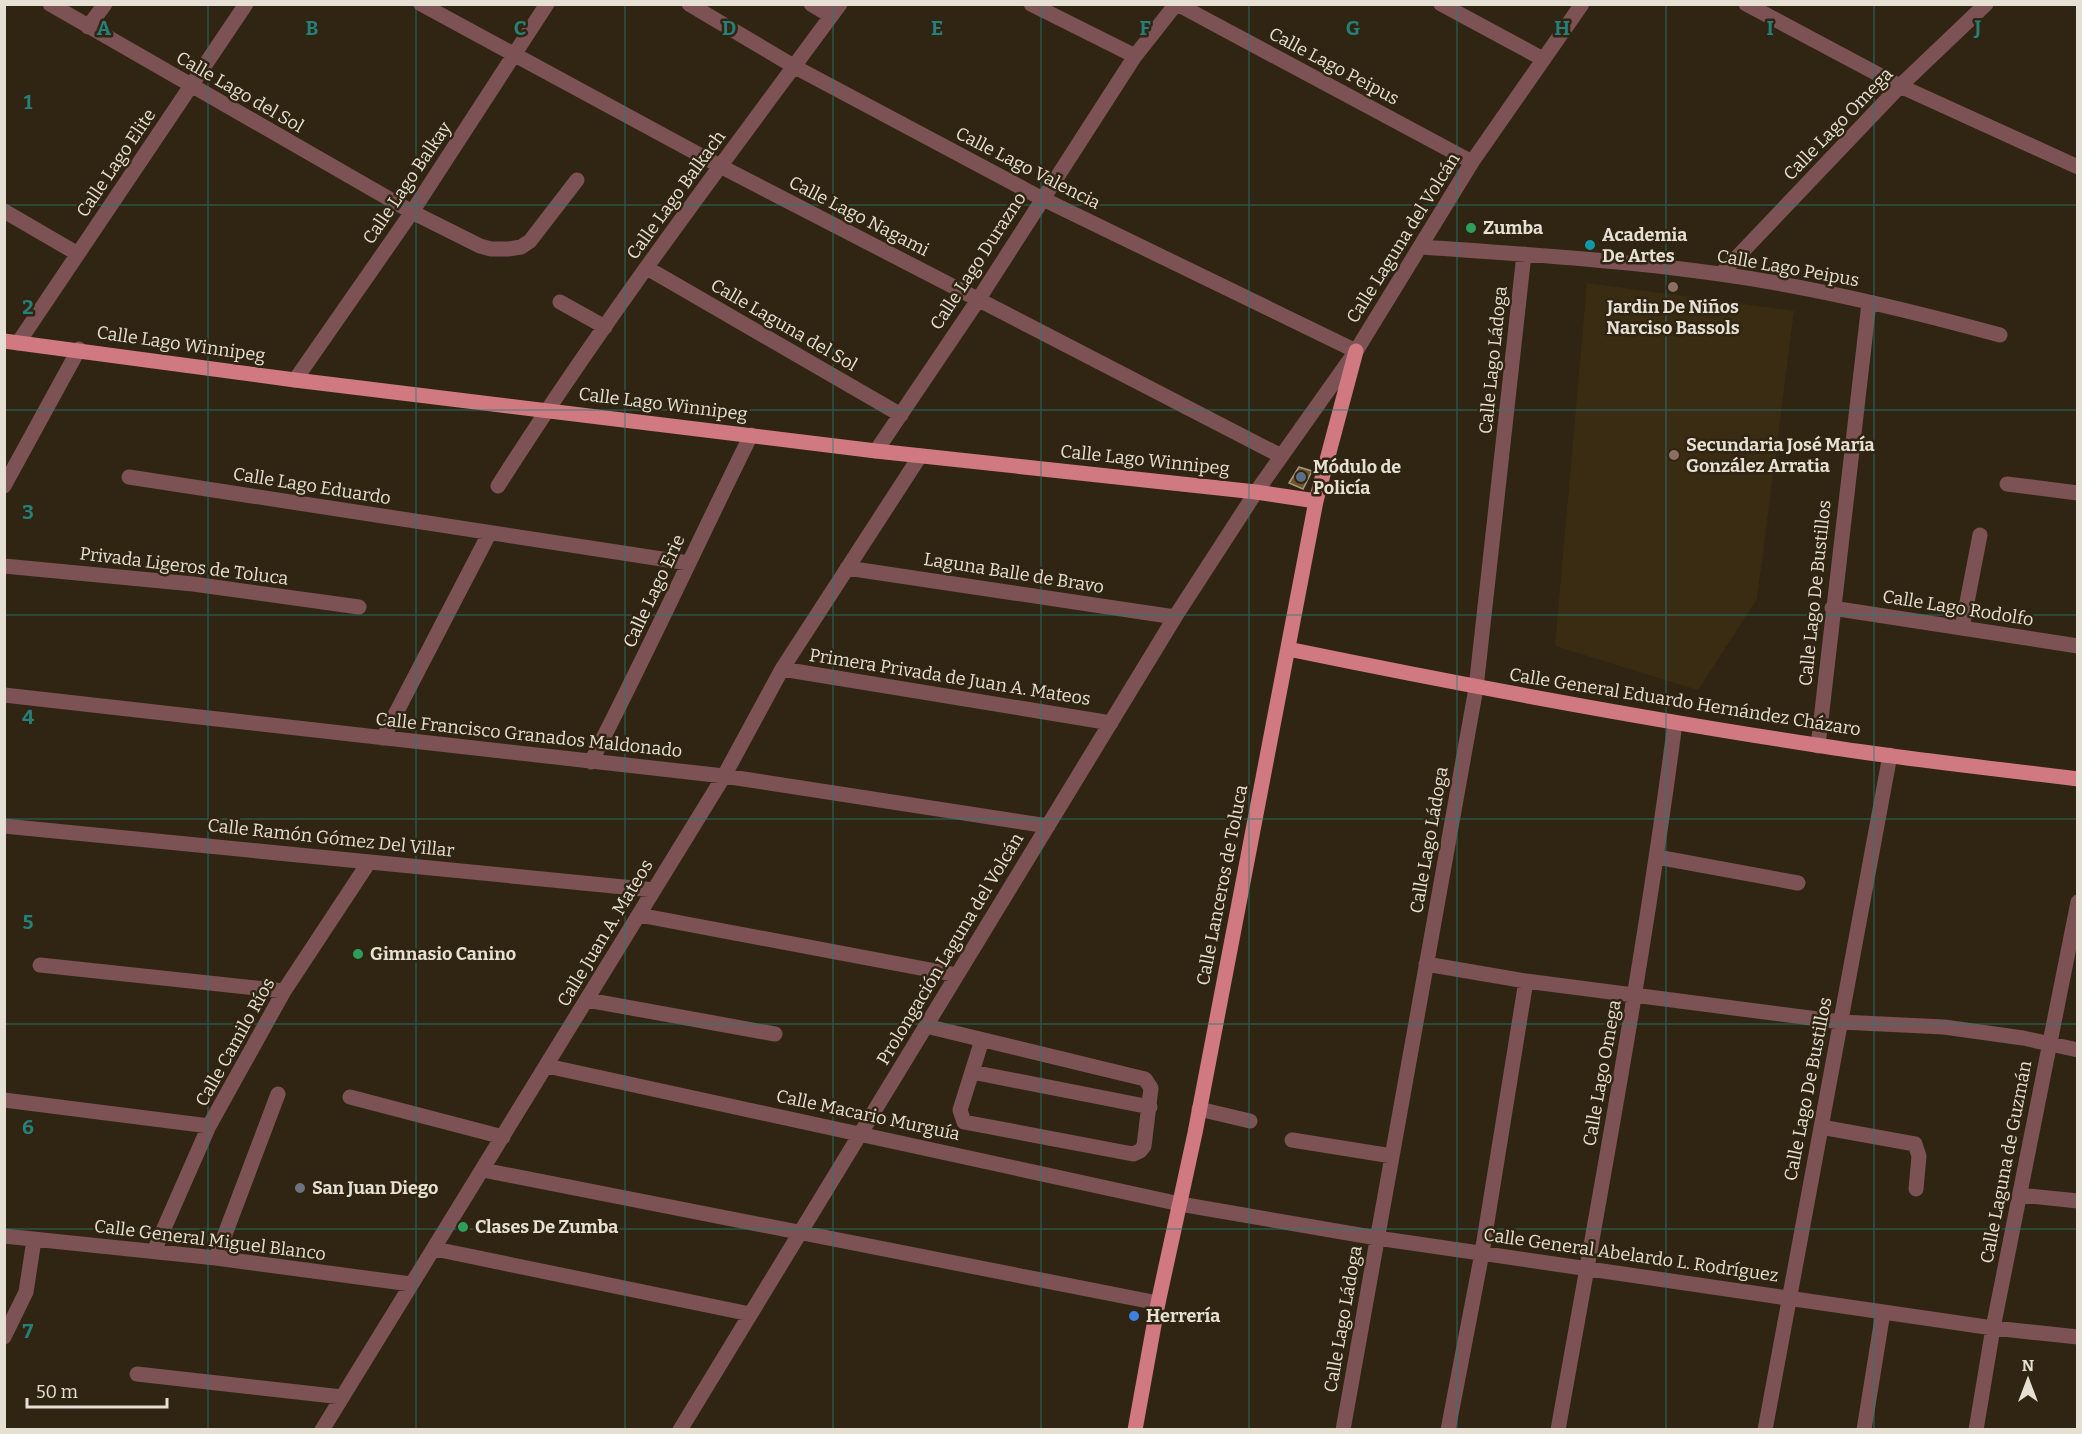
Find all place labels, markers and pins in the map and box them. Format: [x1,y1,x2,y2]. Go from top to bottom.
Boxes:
place label: Zumba [1483,217,1543,239]
marker: Zumba [1464,221,1478,235]
place label: Academia De Artes [1602,224,1687,267]
marker: Academia De Artes [1583,238,1597,252]
marker: Jardin De Niños Narciso Bassols [1666,280,1680,294]
place label: Jardin De Niños Narciso Bassols [1606,296,1740,339]
place label: Secundaria José María González Arratia [1686,434,1875,477]
marker: Secundaria José María González Arratia [1667,448,1681,462]
place label: Módulo de Policía [1313,456,1401,499]
marker: Módulo de Policía [1294,470,1308,484]
place label: Gimnasio Canino [370,943,516,965]
marker: Gimnasio Canino [351,947,365,961]
place label: San Juan Diego [312,1177,438,1199]
marker: San Juan Diego [293,1181,307,1195]
place label: Clases De Zumba [475,1216,618,1238]
marker: Clases De Zumba [456,1220,470,1234]
place label: Herrería [1146,1305,1220,1327]
marker: Herrería [1127,1309,1141,1323]

